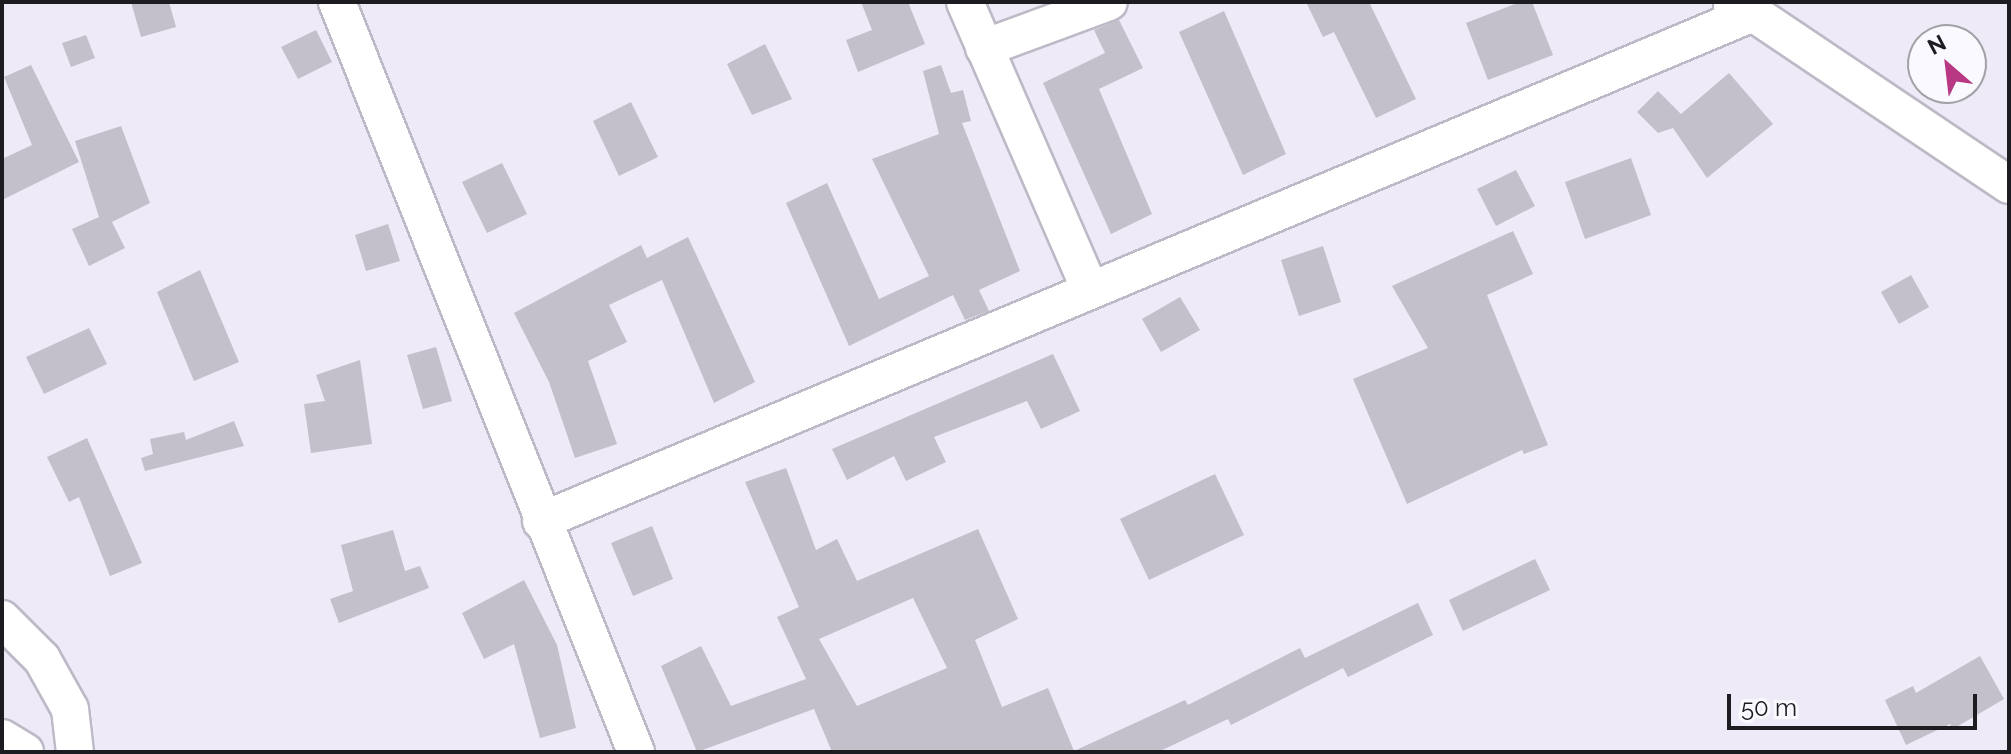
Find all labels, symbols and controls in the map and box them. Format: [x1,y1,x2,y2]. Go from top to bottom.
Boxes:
north arrow [1907,24,1987,104]
text: N [1923,29,1950,60]
scale bar [1731,678,1981,728]
text: 50 m [1741,693,1797,722]

